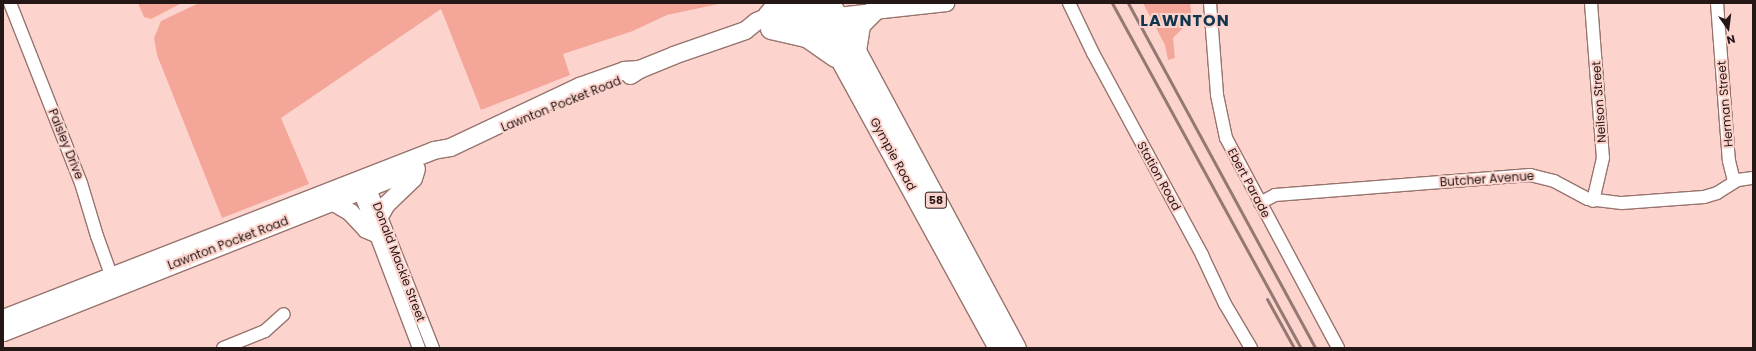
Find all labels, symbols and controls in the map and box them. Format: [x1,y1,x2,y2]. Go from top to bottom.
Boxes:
north arrow [1708,8,1748,48]
district label: LAWNTON [1140,11,1230,31]
text: N [1725,31,1737,48]
street label: Herman Street [1714,60,1736,148]
street label: Neilson Street [1589,61,1609,143]
street label: Lawnton Pocket Road [499,73,623,135]
street label: Paisley Drive [45,107,87,181]
street label: Gympie Road [867,115,919,193]
street label: Station Road [1134,139,1184,213]
street label: Ebert Parade [1225,146,1273,220]
street label: Butcher Avenue [1439,169,1535,189]
road number: 58 [924,191,948,209]
street label: Donald Mackie Street [370,200,428,324]
street label: Lawnton Pocket Road [166,213,290,273]

